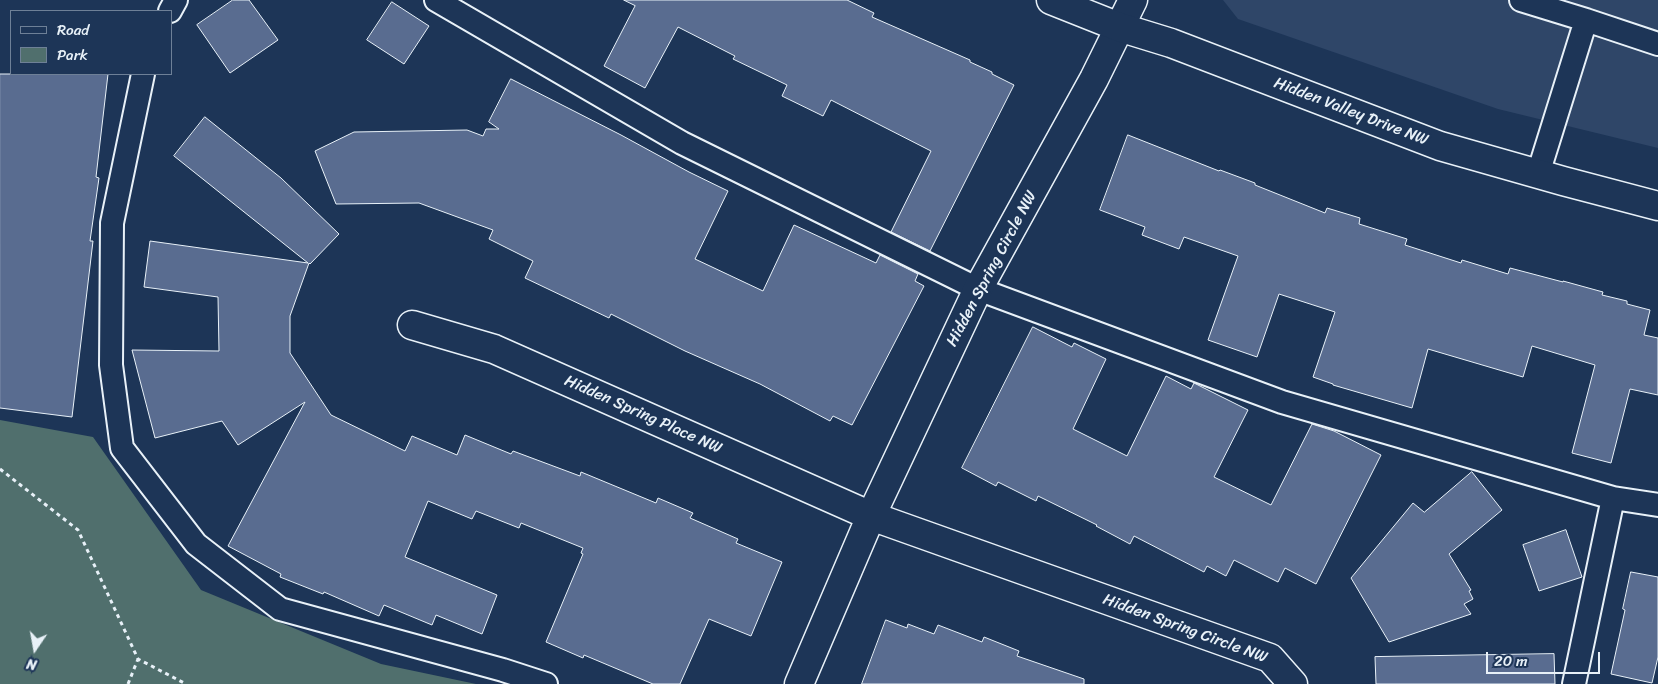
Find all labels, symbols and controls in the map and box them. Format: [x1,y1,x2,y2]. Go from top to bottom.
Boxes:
legend [10,10,172,75]
text: Road [57,17,89,43]
text: Park [57,42,88,68]
street label: Hidden Valley Drive NW [1271,74,1431,150]
street label: Hidden Spring Circle NW [943,188,1041,350]
street label: Hidden Spring Place NW [561,372,725,458]
street label: Hidden Spring Circle NW [1100,590,1270,668]
north arrow [10,624,60,674]
scale bar [1488,642,1602,674]
text: 20 m [1494,648,1528,674]
text: N [24,651,39,677]

